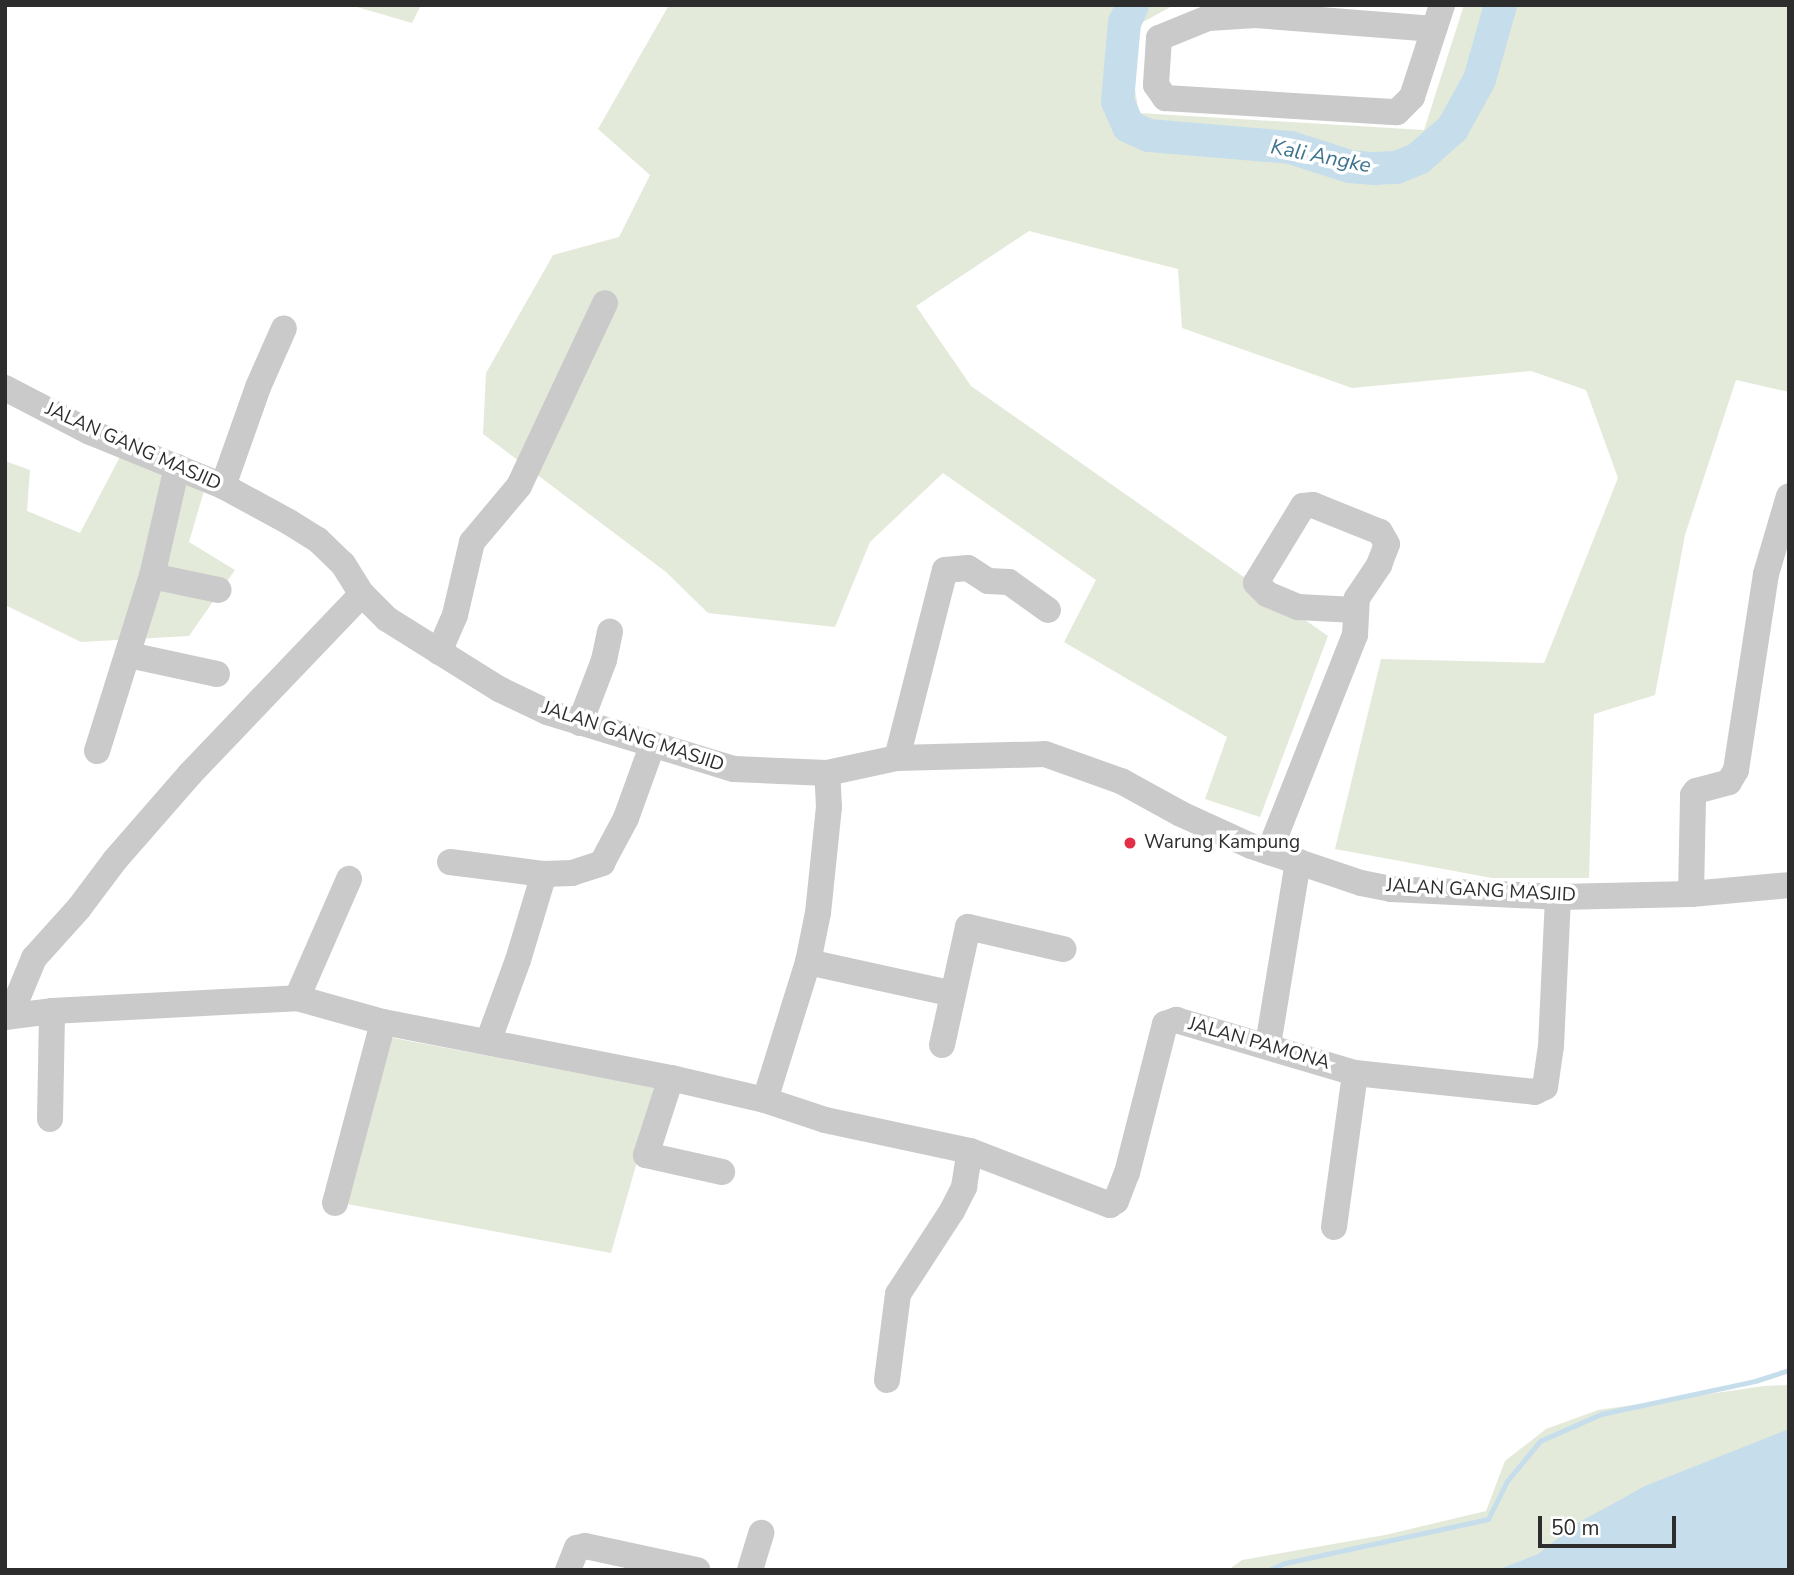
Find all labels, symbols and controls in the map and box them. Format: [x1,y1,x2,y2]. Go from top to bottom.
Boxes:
water label: Kali Angke [1269,134,1373,178]
street label: JALAN GANG MASJID [42,398,224,496]
street label: JALAN GANG MASJID [539,697,727,777]
place label: Warung Kampung [1144,832,1300,854]
marker: Warung Kampung [1122,835,1138,851]
street label: JALAN GANG MASJID [1386,875,1576,907]
street label: JALAN PAMONA [1186,1013,1332,1075]
scale bar [1542,1502,1680,1546]
text: 50 m [1551,1514,1600,1542]

